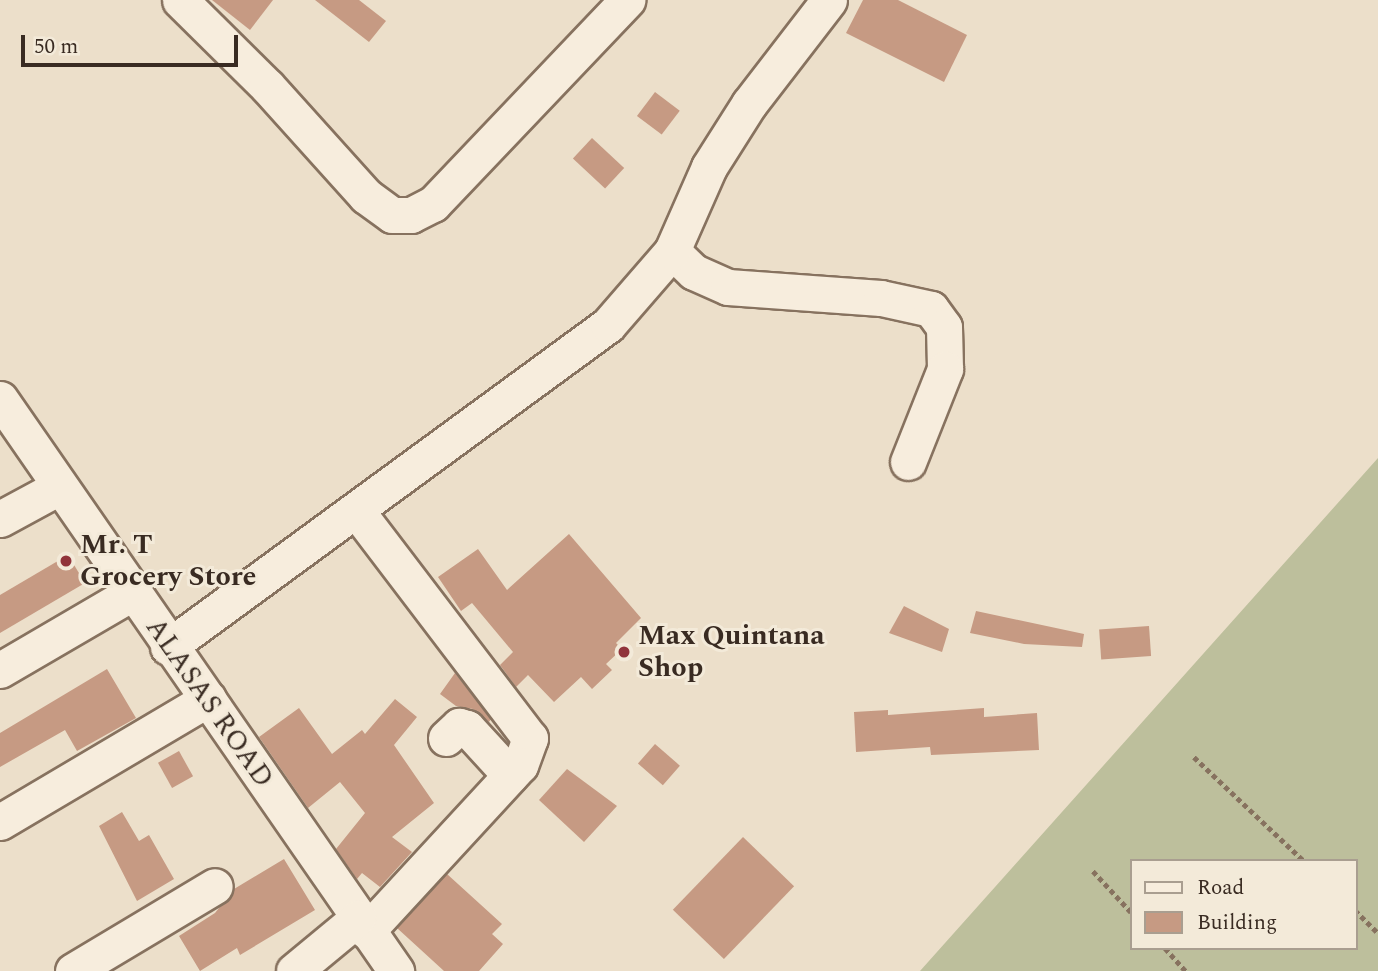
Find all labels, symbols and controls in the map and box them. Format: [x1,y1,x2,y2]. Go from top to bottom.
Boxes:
scale bar [24,21,242,65]
text: 50 m [34,31,78,63]
place label: Mr. T Grocery Store [80,528,256,594]
marker: Mr. T Grocery Store [58,553,74,569]
street label: ALASAS ROAD [138,612,280,794]
place label: Max Quintana Shop [638,619,825,685]
marker: Max Quintana Shop [616,644,632,660]
legend [1130,859,1357,950]
text: Road [1197,872,1244,904]
text: Building [1197,907,1277,939]

